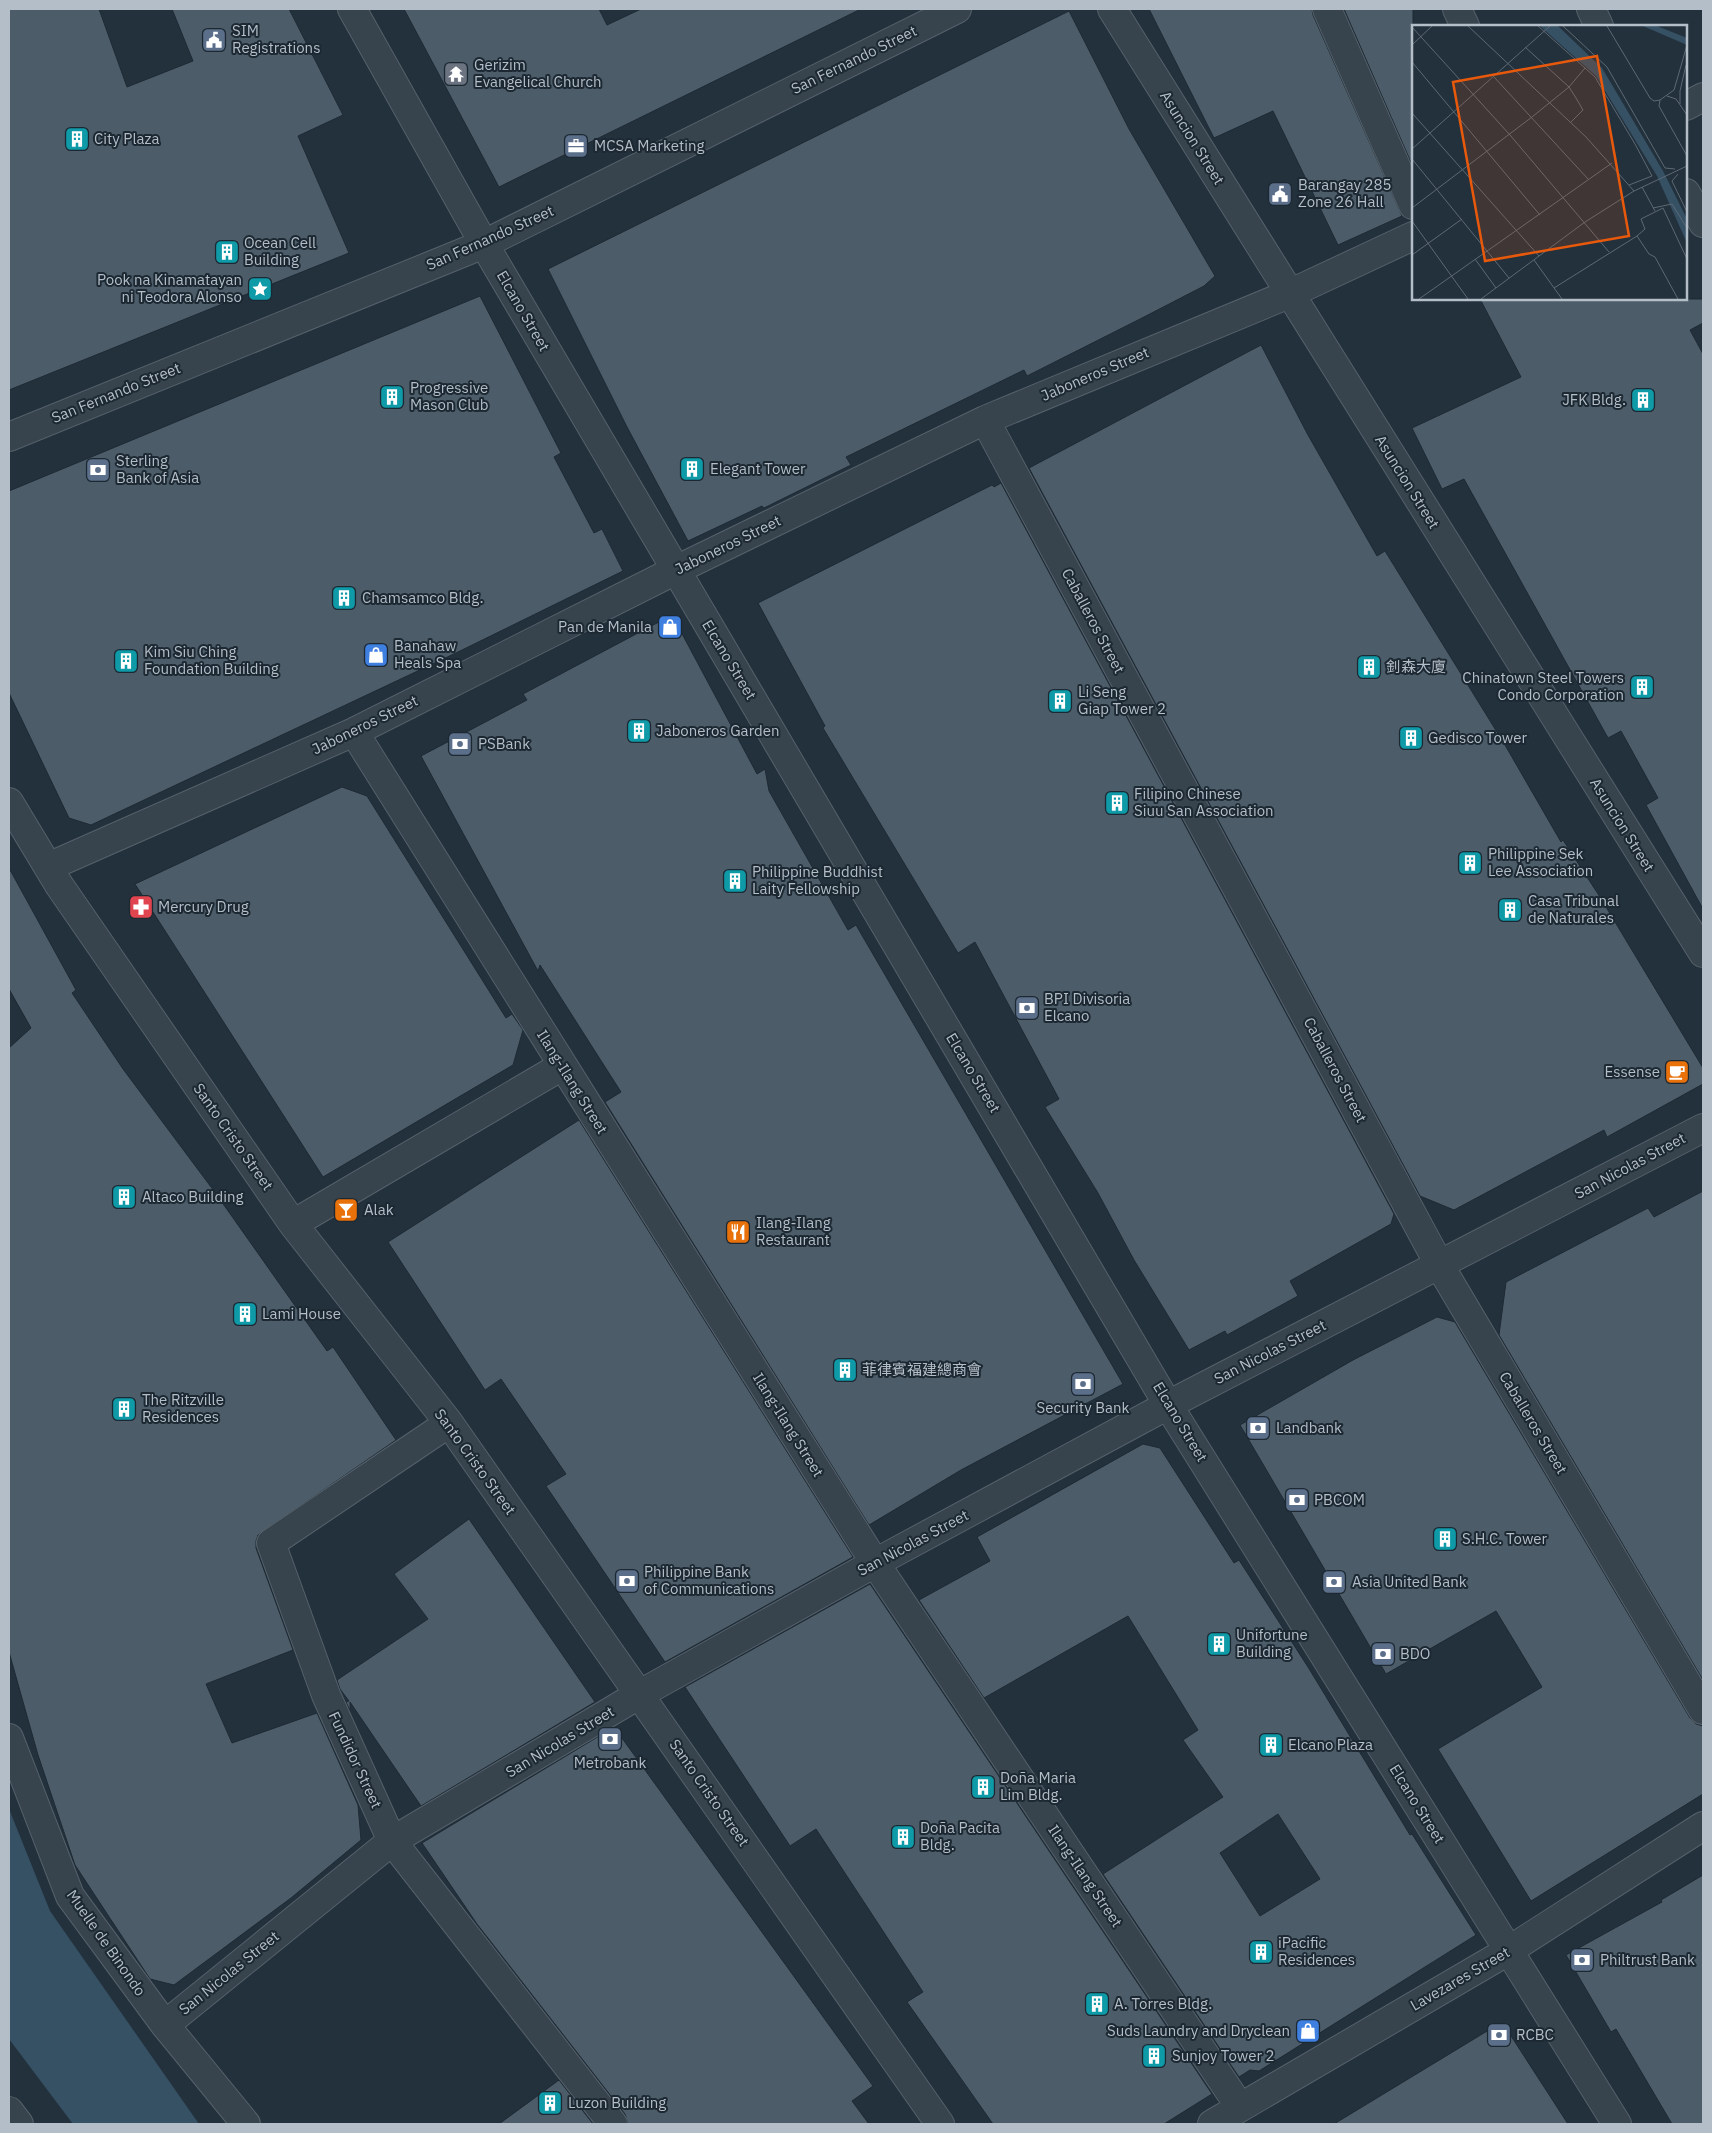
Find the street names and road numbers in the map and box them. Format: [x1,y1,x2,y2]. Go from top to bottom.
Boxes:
street label: San Fernando Street [788,21,920,98]
street label: Asuncion Street [1156,87,1229,188]
street label: San Fernando Street [423,201,556,274]
street label: Elcano Street [493,267,554,354]
street label: Jaboneros Street [1038,342,1152,405]
street label: San Fernando Street [49,358,183,427]
street label: Asuncion Street [1371,431,1444,532]
street label: Jaboneros Street [672,511,784,578]
street label: Caballeros Street [1058,565,1129,677]
street label: Elcano Street [698,616,761,703]
street label: Jaboneros Street [309,691,421,758]
street label: Asuncion Street [1586,774,1659,875]
street label: Caballeros Street [1300,1014,1371,1126]
street label: Ilang-Ilang Street [533,1026,612,1137]
street label: Elcano Street [942,1029,1005,1116]
street label: Santo Cristo Street [189,1079,277,1194]
street label: San Nicolas Street [1571,1128,1689,1203]
street label: San Nicolas Street [1211,1315,1329,1388]
street label: Caballeros Street [1495,1368,1571,1477]
street label: Ilang-Ilang Street [749,1369,828,1480]
street label: Elcano Street [1149,1378,1212,1465]
street label: Santo Cristo Street [431,1405,520,1518]
street label: San Nicolas Street [854,1505,972,1580]
street label: San Nicolas Street [502,1702,617,1781]
street label: Fundidor Street [325,1708,386,1811]
street label: Santo Cristo Street [665,1735,753,1850]
street label: Elcano Street [1386,1761,1449,1847]
street label: Ilang-Ilang Street [1044,1821,1127,1930]
street label: Muelle de Binondo [63,1886,150,2000]
street label: San Nicolas Street [175,1927,282,2019]
street label: Lavezares Street [1407,1942,1513,2015]

